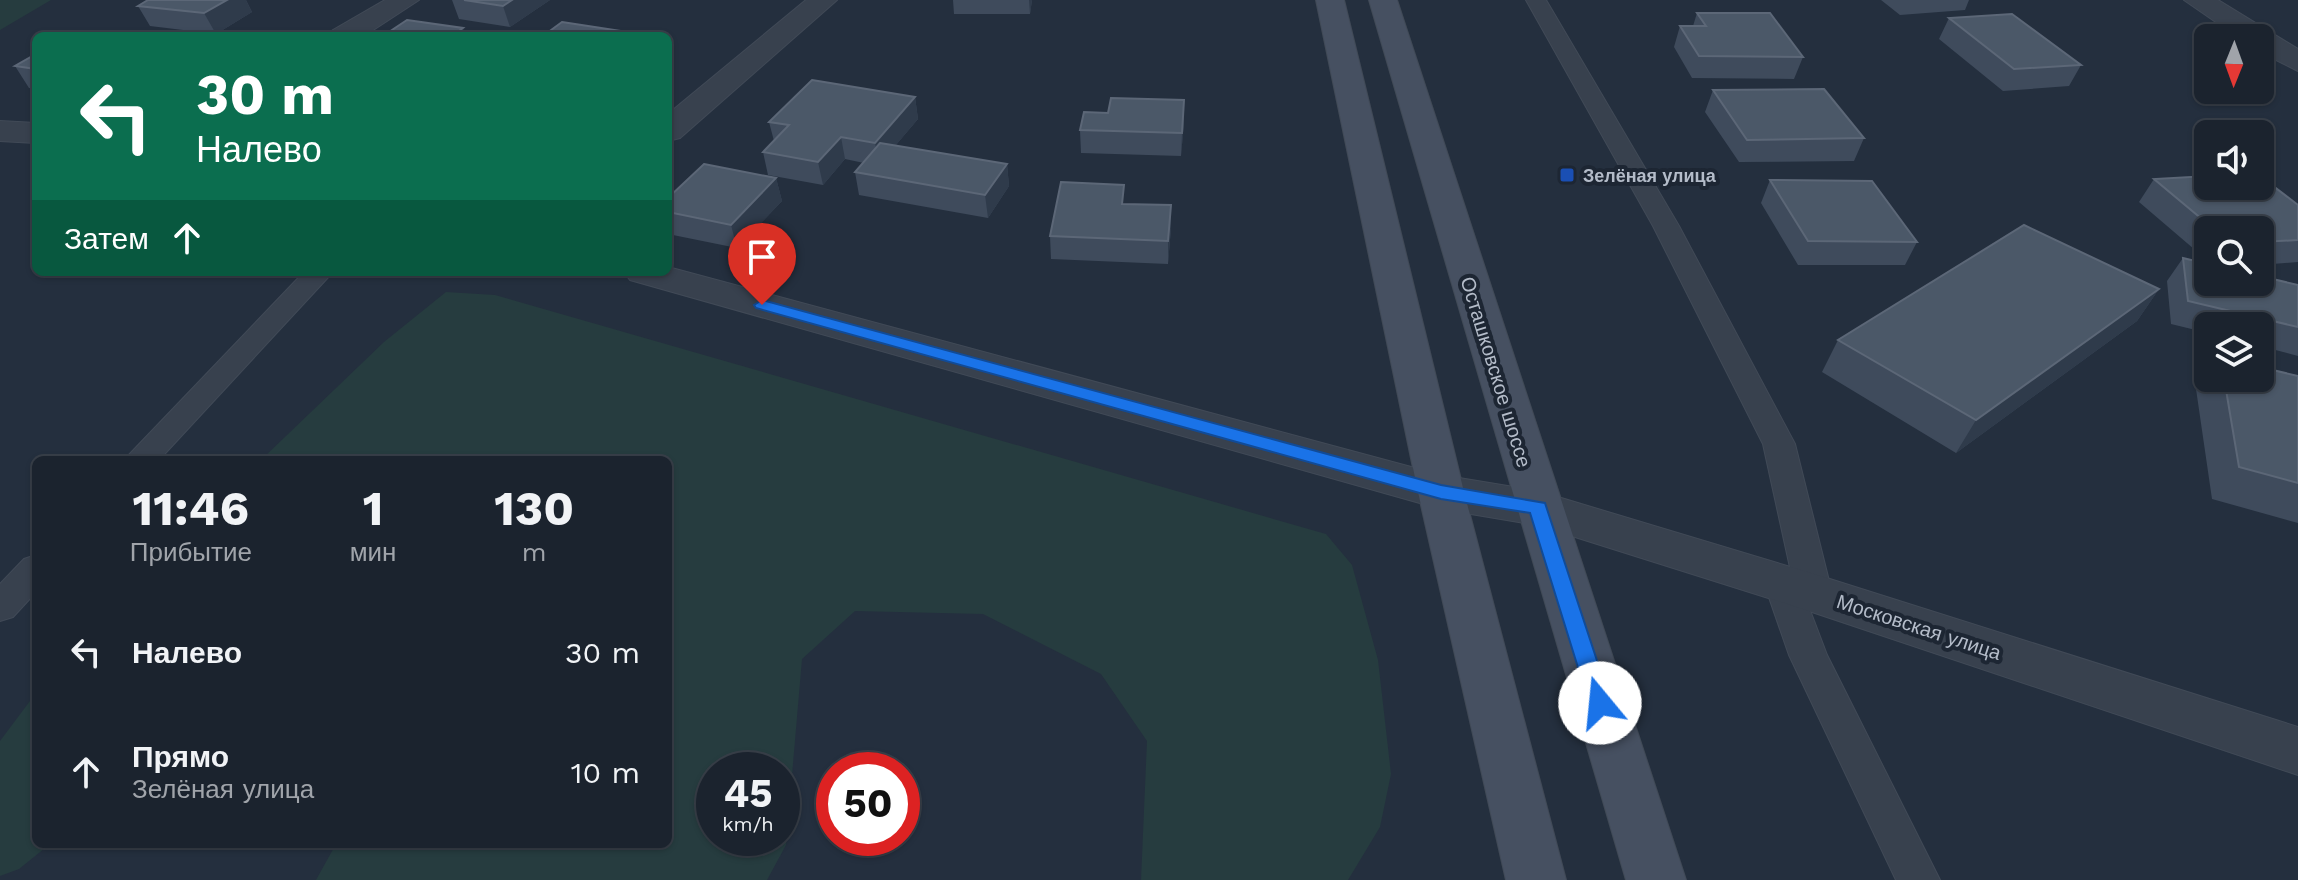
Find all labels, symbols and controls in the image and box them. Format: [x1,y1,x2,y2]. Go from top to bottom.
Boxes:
north arrow [2194,24,2274,104]
map controls [2194,24,2274,392]
text: 30 m [196,62,334,128]
icon: left [64,64,168,168]
button: sound [2194,120,2274,200]
text: Налево [196,129,322,171]
place label: Зелёная улица [1583,165,1717,186]
marker: Зелёная улица [1558,166,1576,184]
icon: ahead [165,216,209,260]
button: search [2194,216,2274,296]
text: Затем [64,221,149,256]
pin [728,223,796,305]
icon: arrive [740,235,784,279]
street label: Осташковское шоссе [1456,274,1536,470]
button: layers [2194,312,2274,392]
text: 11:46 [133,480,249,537]
text: 1 [363,480,383,537]
text: 130 [494,480,574,537]
text: Прибытие [130,537,252,567]
text: мин [350,537,396,567]
text: m [522,537,547,567]
street label: Московская улица [1834,589,2005,665]
icon: left [64,630,108,674]
text: Налево [132,635,242,670]
text: 30 m [565,635,640,670]
position arrow [1558,661,1642,745]
text: Прямо [132,739,229,774]
icon: ahead [64,750,108,794]
speed limit sign: 50 [816,752,920,856]
text: 10 m [571,755,640,790]
text: 45 [723,770,773,817]
text: Зелёная улица [132,774,314,804]
text: km/h [722,812,774,836]

